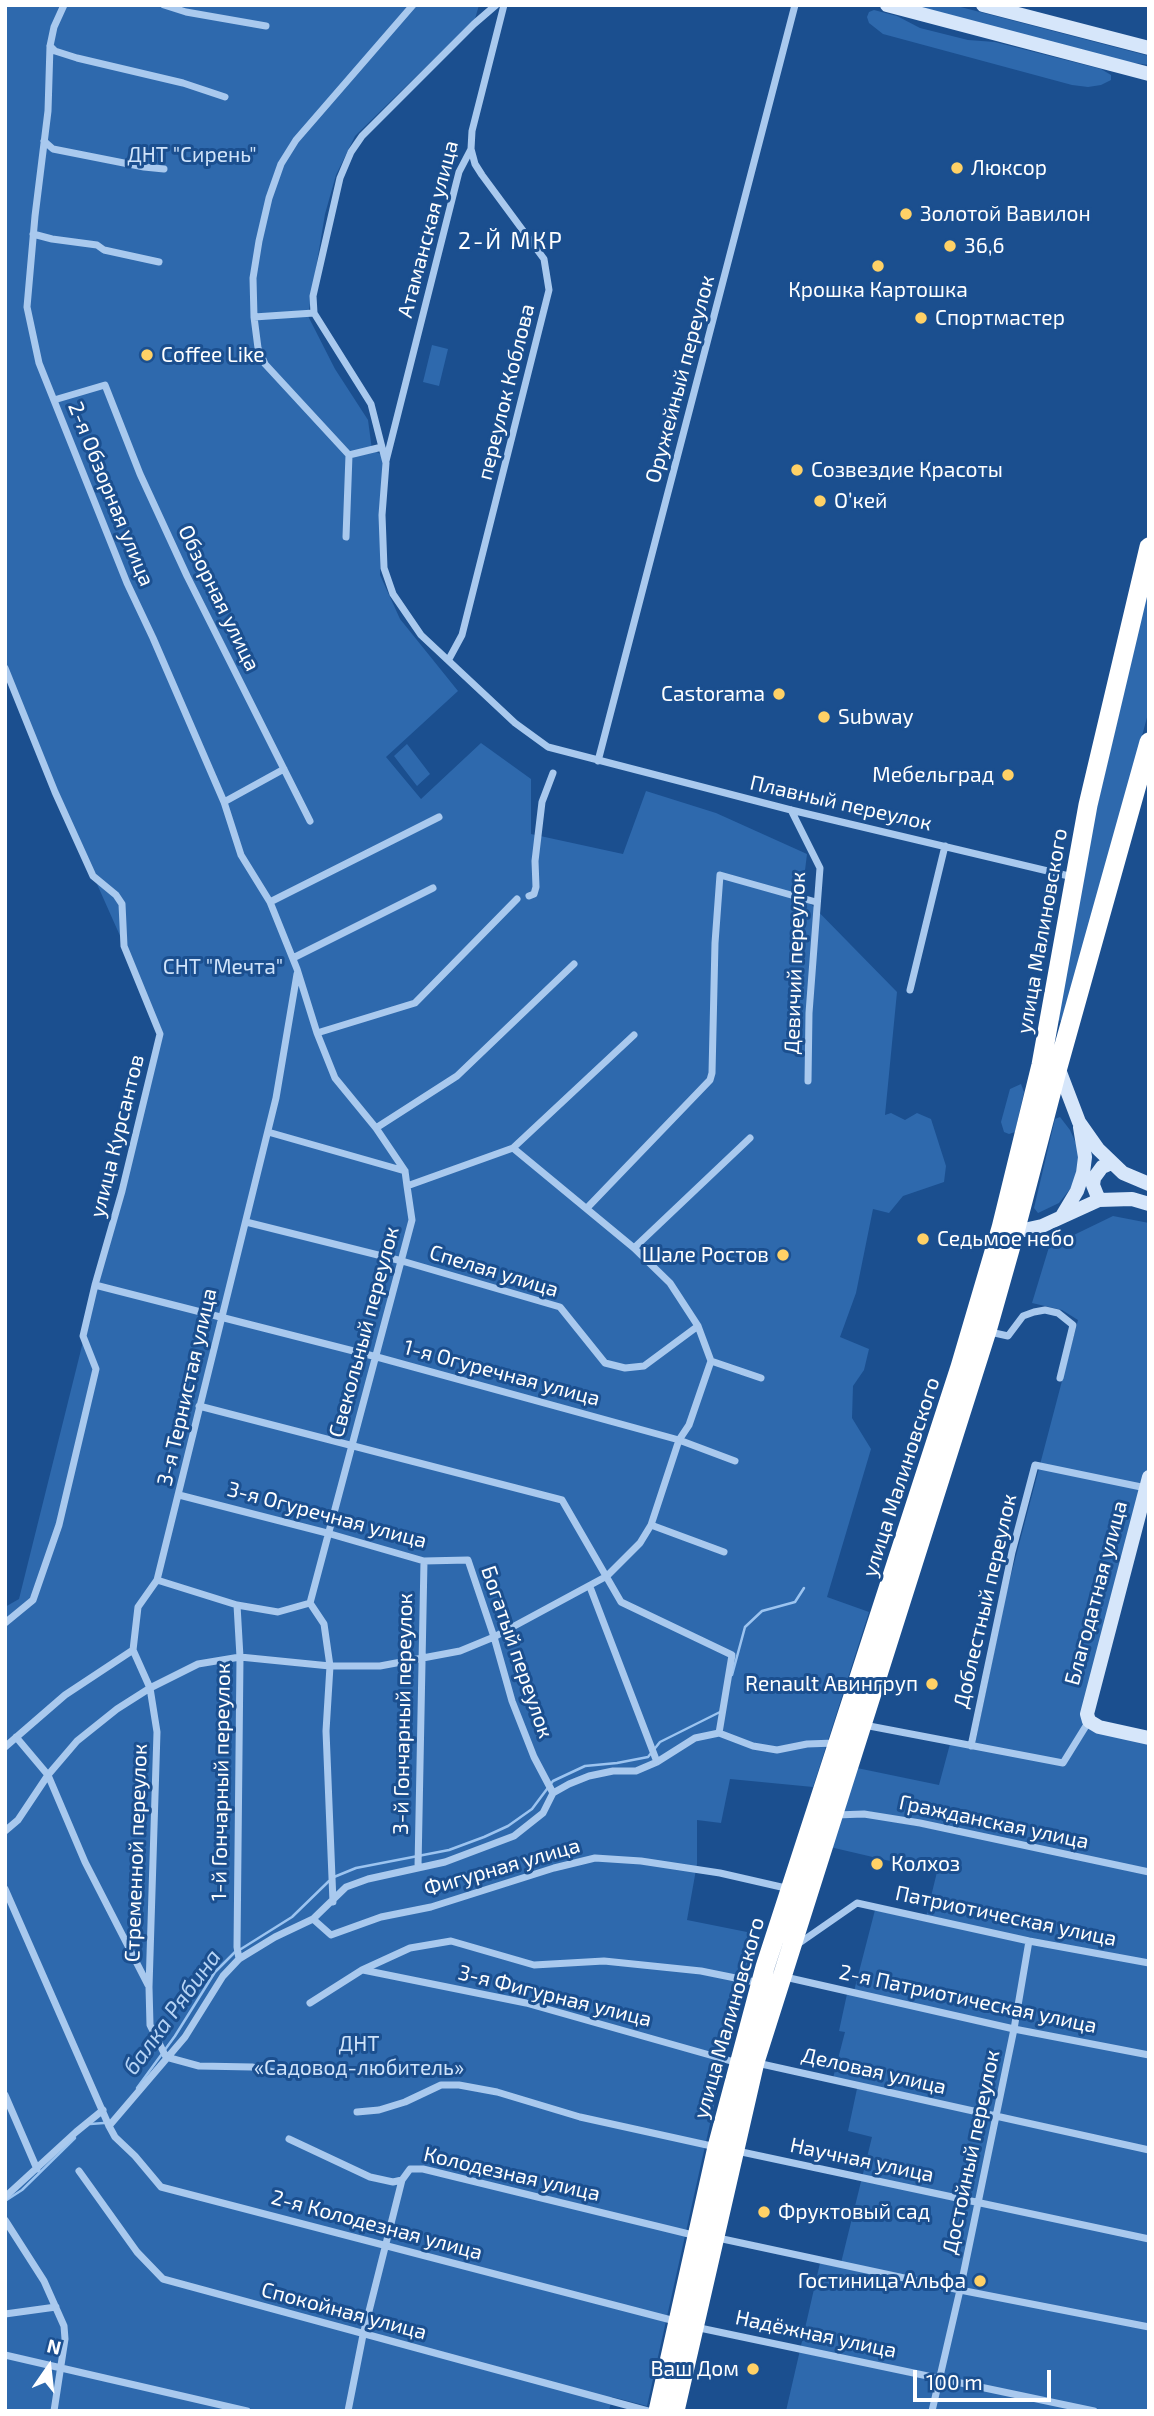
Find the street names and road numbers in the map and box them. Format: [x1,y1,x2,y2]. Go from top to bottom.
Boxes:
street label: Атаманская улица [392,138,464,320]
street label: Оружейный переулок [640,272,720,486]
street label: переулок Коблова [472,301,540,483]
street label: 2-я Обзорная улица [62,398,160,590]
street label: Обзорная улица [173,521,265,675]
street label: Плавный переулок [748,770,934,836]
street label: улица Малиновского [1012,826,1072,1036]
street label: Девичий переулок [779,871,811,1055]
street label: улица Курсантов [85,1052,149,1220]
street label: Свекольный переулок [324,1224,404,1440]
street label: Спелая улица [426,1239,562,1303]
street label: 3-я Тернистая улица [152,1286,222,1488]
street label: 1-я Огуречная улица [401,1335,603,1411]
street label: улица Малиновского [857,1374,945,1580]
street label: 3-я Огуречная улица [225,1476,429,1554]
street label: Доблестный переулок [948,1491,1022,1711]
street label: Благодатная улица [1059,1498,1133,1688]
street label: Богатый переулок [476,1562,558,1742]
street label: 3-й Гончарный переулок [388,1593,418,1835]
street label: 1-й Гончарный переулок [206,1663,236,1901]
street label: Стременной переулок [120,1743,152,1963]
street label: Гражданская улица [897,1790,1091,1854]
street label: Фигурная улица [421,1833,583,1901]
street label: Патриотическая улица [893,1880,1119,1952]
street label: улица Малиновского [688,1914,770,2122]
street label: 2-я Патриотическая улица [837,1959,1099,2039]
street label: 3-я Фигурная улица [456,1960,654,2032]
street label: Деловая улица [799,2042,949,2100]
street label: Достойный переулок [937,2048,1005,2256]
street label: Научная улица [788,2132,936,2188]
street label: Колодезная улица [421,2141,603,2207]
street label: 2-я Колодезная улица [269,2185,485,2265]
street label: Спокойная улица [259,2277,429,2345]
street label: Надёжная улица [733,2305,899,2363]

